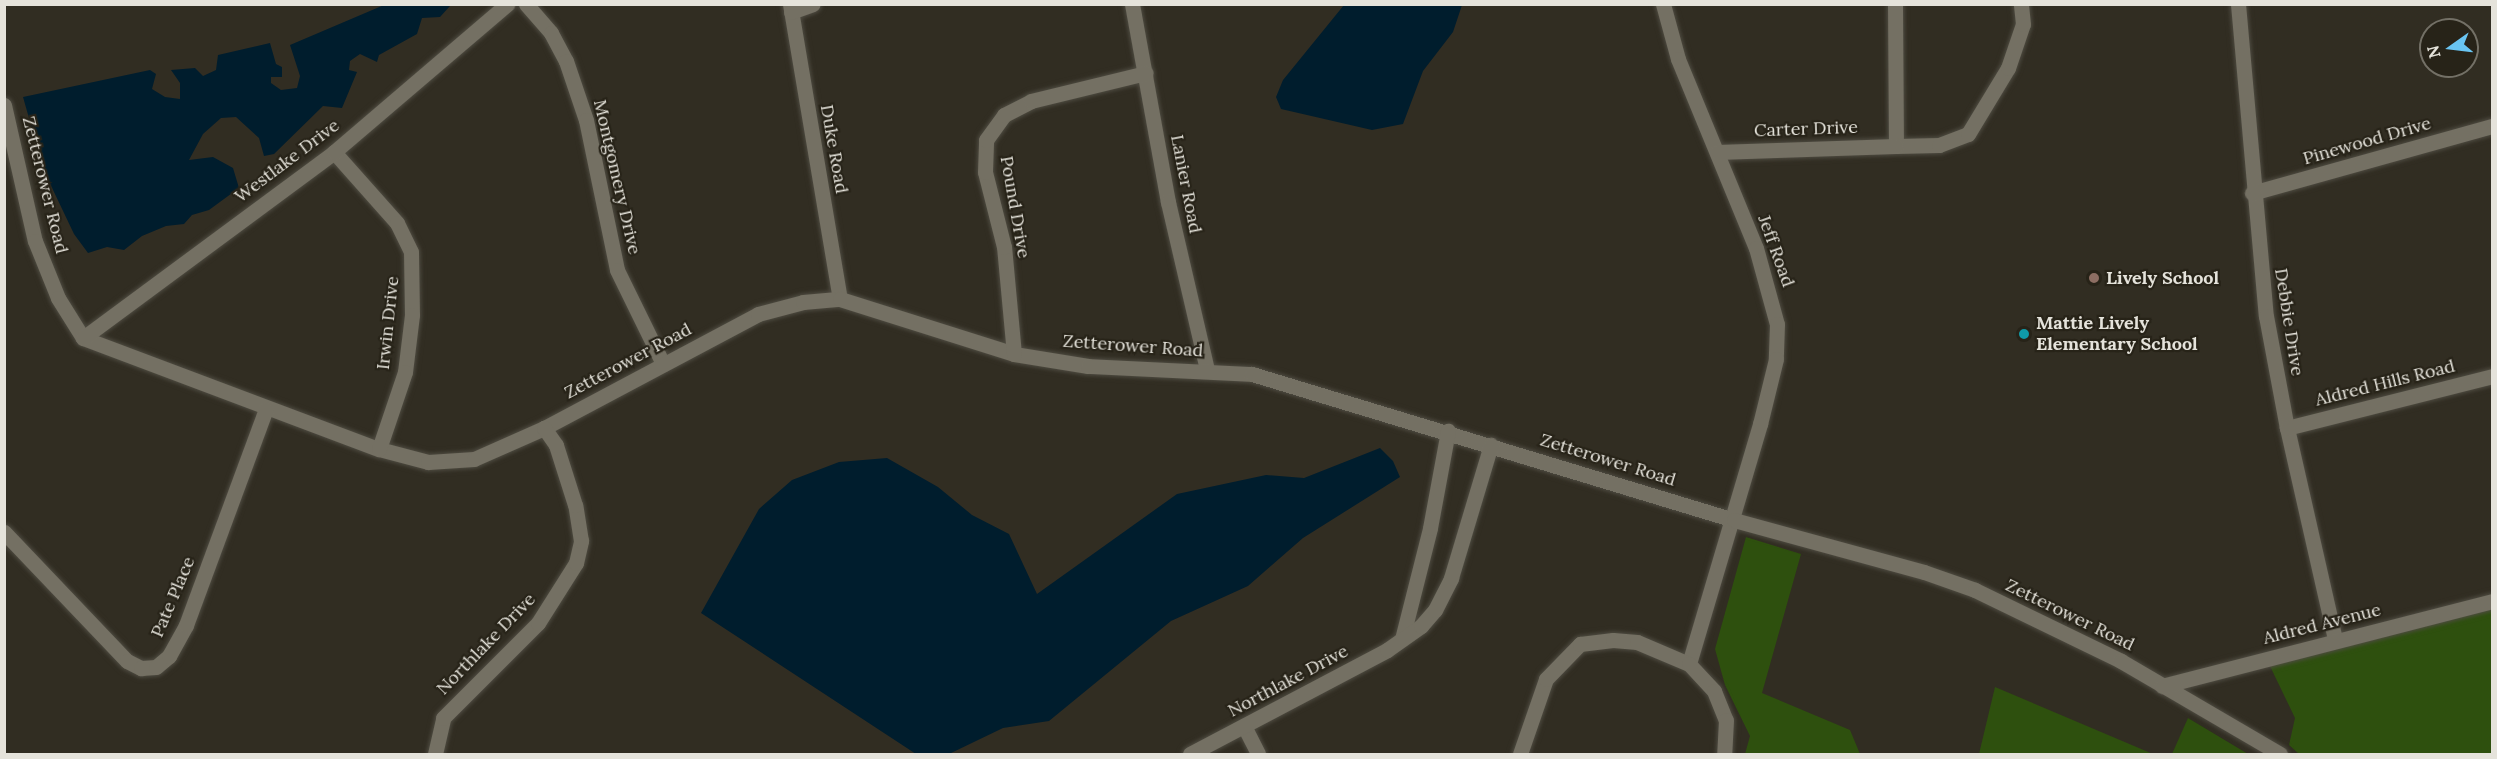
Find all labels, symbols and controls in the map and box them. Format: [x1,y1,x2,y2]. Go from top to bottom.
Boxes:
north arrow [2419,18,2479,78]
text: N [2422,43,2445,60]
street label: Montgomery Drive [589,97,645,257]
street label: Duke Road [816,103,852,195]
street label: Pinewood Drive [2300,112,2434,170]
street label: Zetterower Road [17,114,73,256]
street label: Westlake Drive [230,115,344,207]
street label: Carter Drive [1754,116,1858,142]
street label: Lanier Road [1166,133,1206,235]
street label: Pound Drive [995,154,1035,260]
street label: Jeff Road [1753,212,1799,290]
place label: Lively School [2106,267,2219,289]
street label: Debbie Drive [2270,267,2308,377]
marker: Lively School [2087,271,2101,285]
street label: Irwin Drive [372,275,404,371]
place label: Mattie Lively Elementary School [2036,313,2198,356]
street label: Zetterower Road [561,318,695,404]
marker: Mattie Lively Elementary School [2017,327,2031,341]
street label: Zetterower Road [1062,330,1204,362]
street label: Aldred Hills Road [2313,355,2457,411]
street label: Zetterower Road [1538,429,1678,491]
street label: Pate Place [146,553,200,641]
street label: Zetterower Road [2002,574,2138,656]
street label: Northlake Drive [432,589,540,699]
street label: Aldred Avenue [2261,599,2383,649]
street label: Northlake Drive [1224,640,1352,722]

